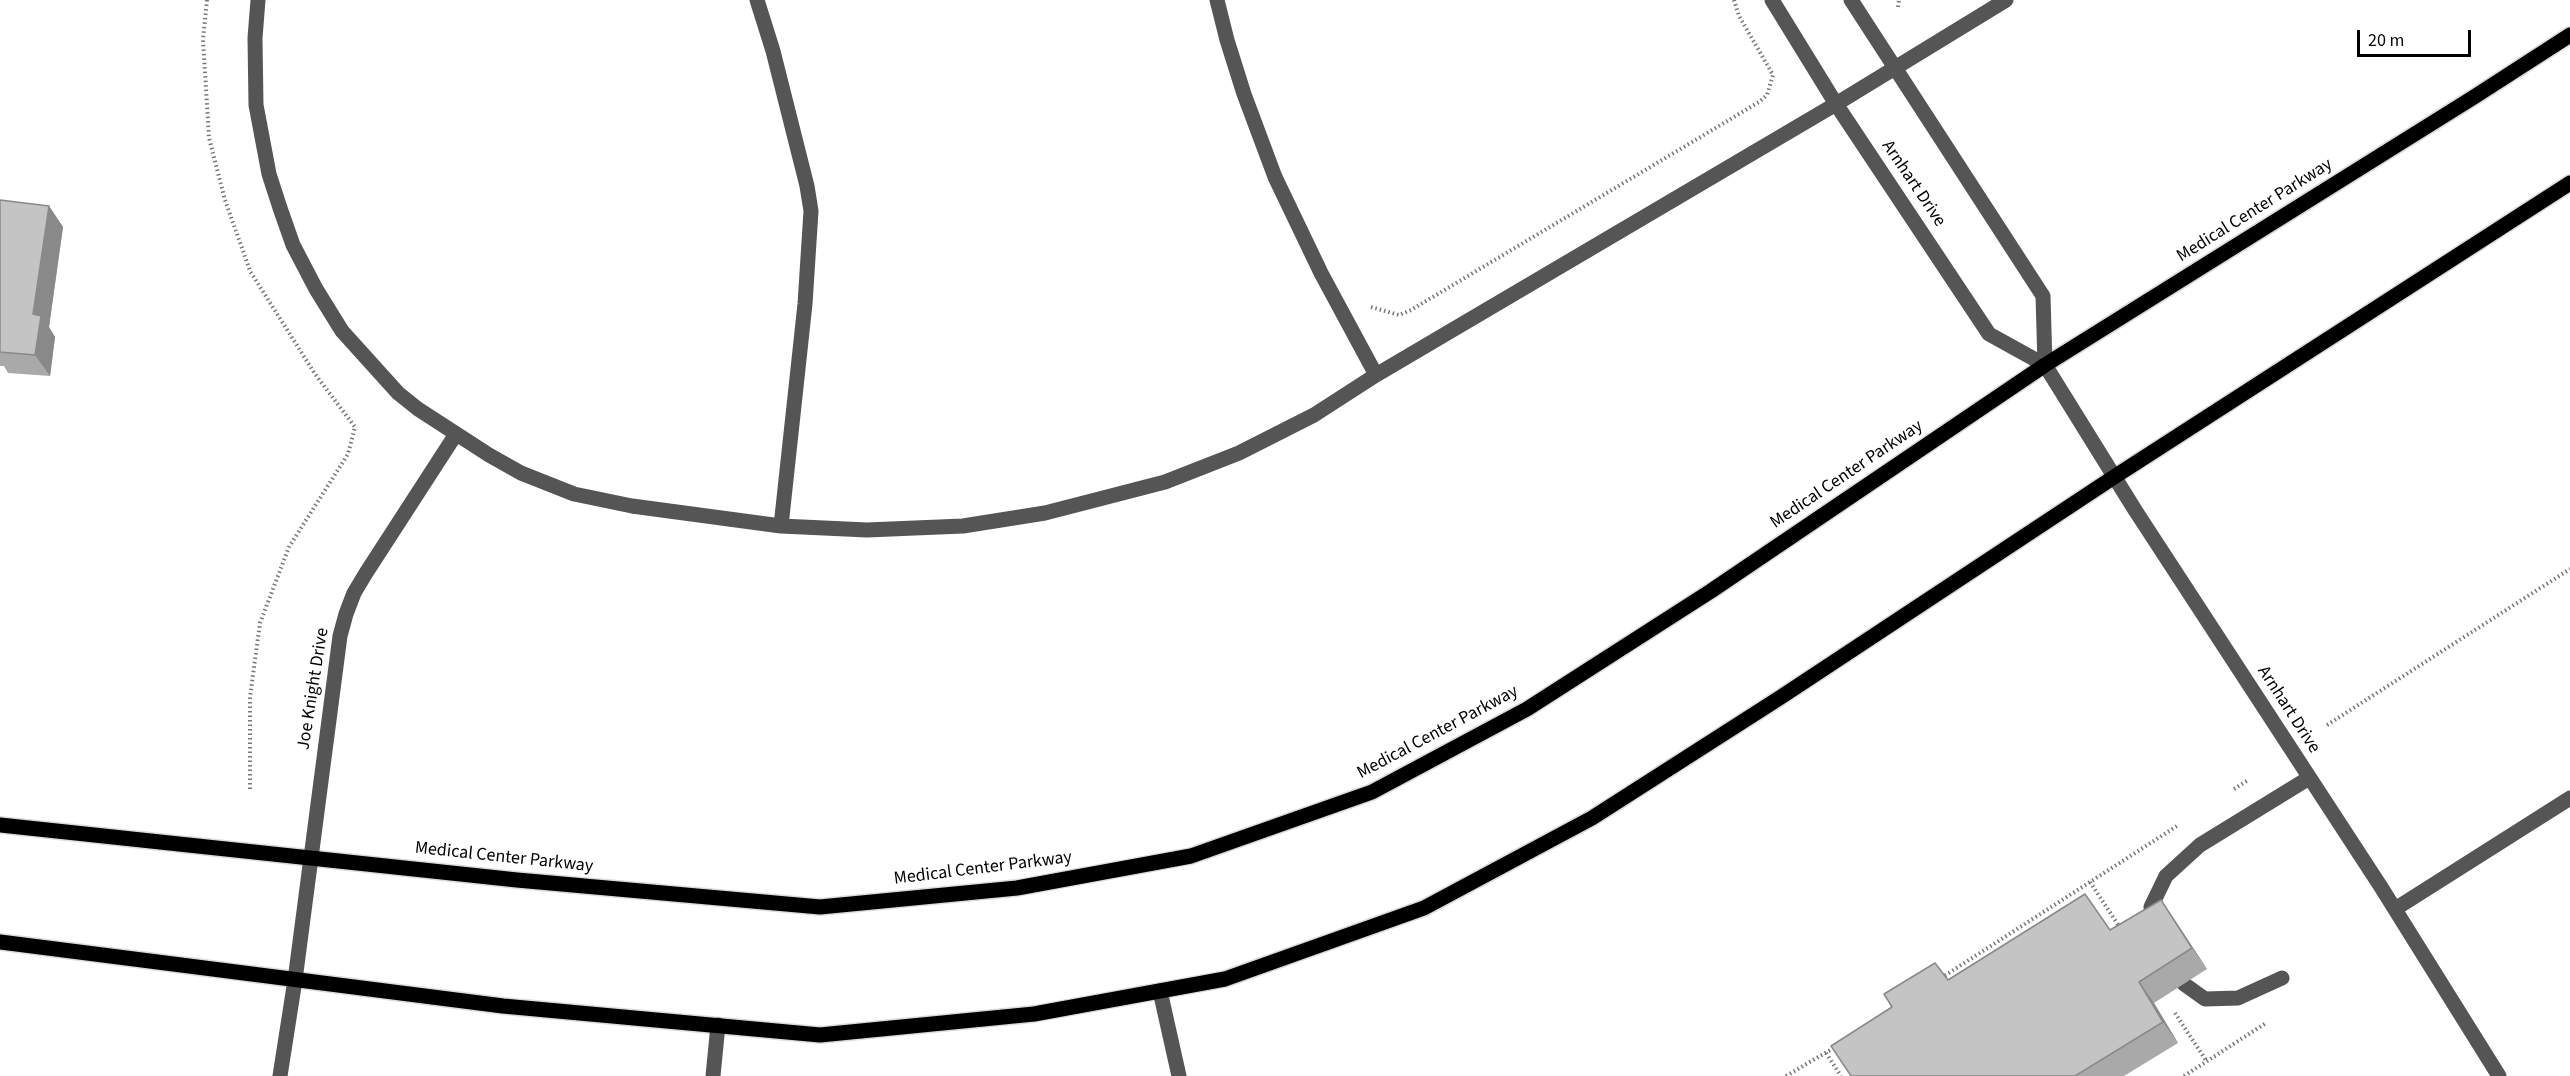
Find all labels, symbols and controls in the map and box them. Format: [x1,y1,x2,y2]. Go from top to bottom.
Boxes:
scale bar [2360,18,2474,56]
text: 20 m [2368,28,2404,53]
street label: Arnhart Drive [1876,137,1950,231]
street label: Medical Center Parkway [2173,154,2337,268]
street label: Medical Center Parkway [1767,416,1927,534]
street label: Joe Knight Drive [294,626,334,752]
street label: Arnhart Drive [2252,662,2324,758]
street label: Medical Center Parkway [1354,681,1522,785]
street label: Medical Center Parkway [414,838,594,878]
street label: Medical Center Parkway [893,847,1073,891]

